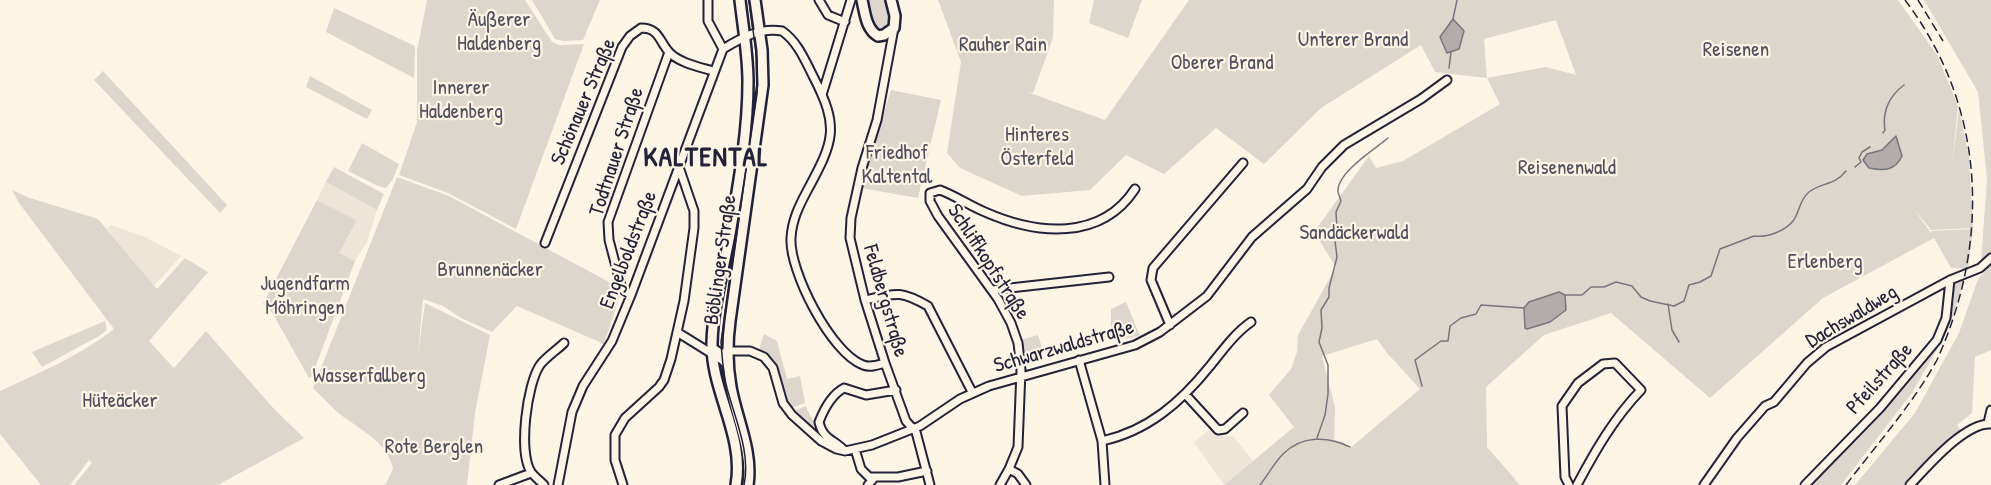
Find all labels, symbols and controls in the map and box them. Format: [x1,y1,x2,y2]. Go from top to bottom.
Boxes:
park label: Äußerer Haldenberg [457,7,541,57]
park label: Unterer Brand [1298,27,1408,53]
park label: Rauher Rain [959,32,1047,58]
street label: Schönauer Straße [546,35,622,169]
park label: Reisenen [1703,37,1769,63]
park label: Oberer Brand [1171,50,1273,76]
park label: Innerer Haldenberg [419,75,503,125]
street label: Todtnauer Straße [584,85,650,219]
park label: Hinteres Österfeld [1000,122,1074,172]
park label: Friedhof Kaltental [862,140,932,190]
district label: KALTENTAL [643,143,769,175]
park label: Reisenenwald [1518,155,1616,181]
street label: Engelboldstraße [595,188,663,312]
street label: Böblinger Straße [699,193,743,327]
street label: Schliffkopfstraße [941,199,1035,325]
park label: Sandäckerwald [1300,220,1408,246]
street label: Feldbergstraße [857,242,913,360]
park label: Erlenberg [1787,249,1863,275]
park label: Brunnenäcker [437,257,543,283]
park label: Jugendfarm Möhringen [260,271,350,321]
street label: Dachswaldweg [1802,280,1902,354]
street label: Schwarzwaldstraße [991,315,1137,379]
street label: Pfeilstraße [1841,338,1919,420]
park label: Wasserfallberg [312,363,426,389]
park label: Hüteäcker [82,388,158,414]
park label: Rote Berglen [385,434,483,460]

